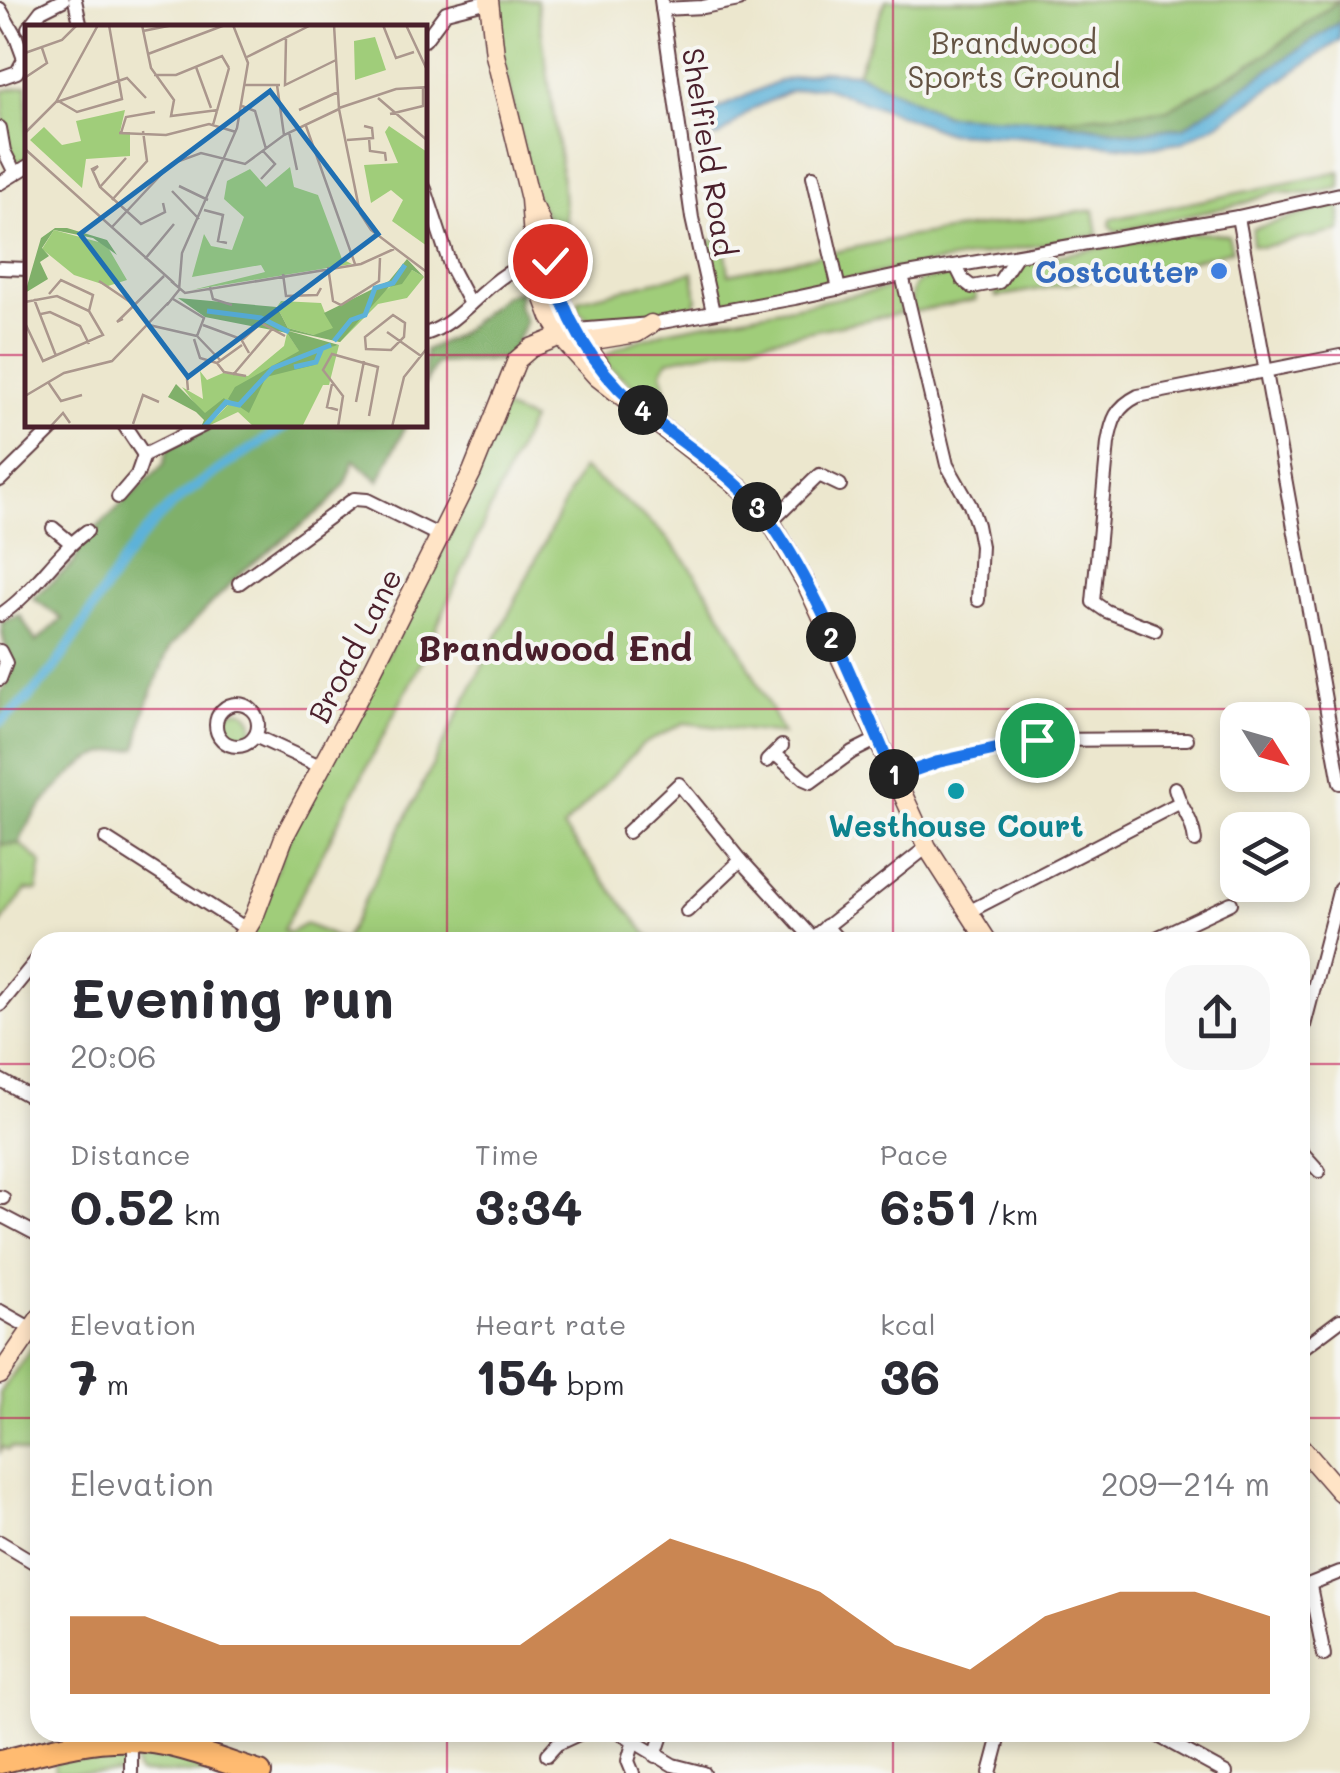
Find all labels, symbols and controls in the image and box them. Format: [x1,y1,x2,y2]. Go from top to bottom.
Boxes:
park label: Brandwood Sports Ground [908,22,1120,96]
inset map [25,25,428,428]
street label: Shelfield Road [674,45,746,259]
pin [508,219,593,304]
icon: check [523,234,578,289]
place label: Costcutter [1035,251,1199,291]
marker: Costcutter [1208,260,1230,282]
pin: 4 [618,385,668,435]
text: 4 [634,392,652,428]
pin: 3 [732,482,782,532]
text: 3 [749,489,765,525]
street label: Broad Lane [298,561,410,729]
pin: 2 [806,612,856,662]
text: 2 [823,619,839,655]
district label: Brandwood End [418,624,692,670]
pin [995,698,1080,783]
north arrow [1220,702,1310,792]
map controls [1220,702,1310,902]
icon: arrive [1010,713,1065,768]
pin: 1 [869,749,919,799]
text: 1 [888,756,900,792]
marker: Westhouse Court [945,780,967,802]
place label: Westhouse Court [828,805,1084,845]
button: layers [1220,812,1310,902]
text: Evening run [70,960,394,1032]
button: share [1165,965,1270,1070]
text: 20:06 [70,1034,157,1076]
text: Distance [70,1136,191,1172]
text: Time [475,1136,539,1172]
text: Pace [880,1136,948,1172]
text: 0.52 [70,1172,175,1238]
text: 3:34 [475,1172,583,1238]
text: 6:51 [880,1172,977,1238]
text: km [175,1196,221,1232]
text: /km [977,1196,1038,1232]
text: Elevation [70,1306,196,1342]
text: Heart rate [475,1306,626,1342]
text: kcal [880,1306,936,1342]
text: 7 [70,1342,98,1408]
text: 154 [475,1342,558,1408]
text: 36 [880,1342,940,1408]
text: m [98,1366,129,1402]
text: bpm [558,1366,624,1402]
text: Elevation [70,1462,214,1504]
text: 209–214 m [1101,1462,1270,1504]

